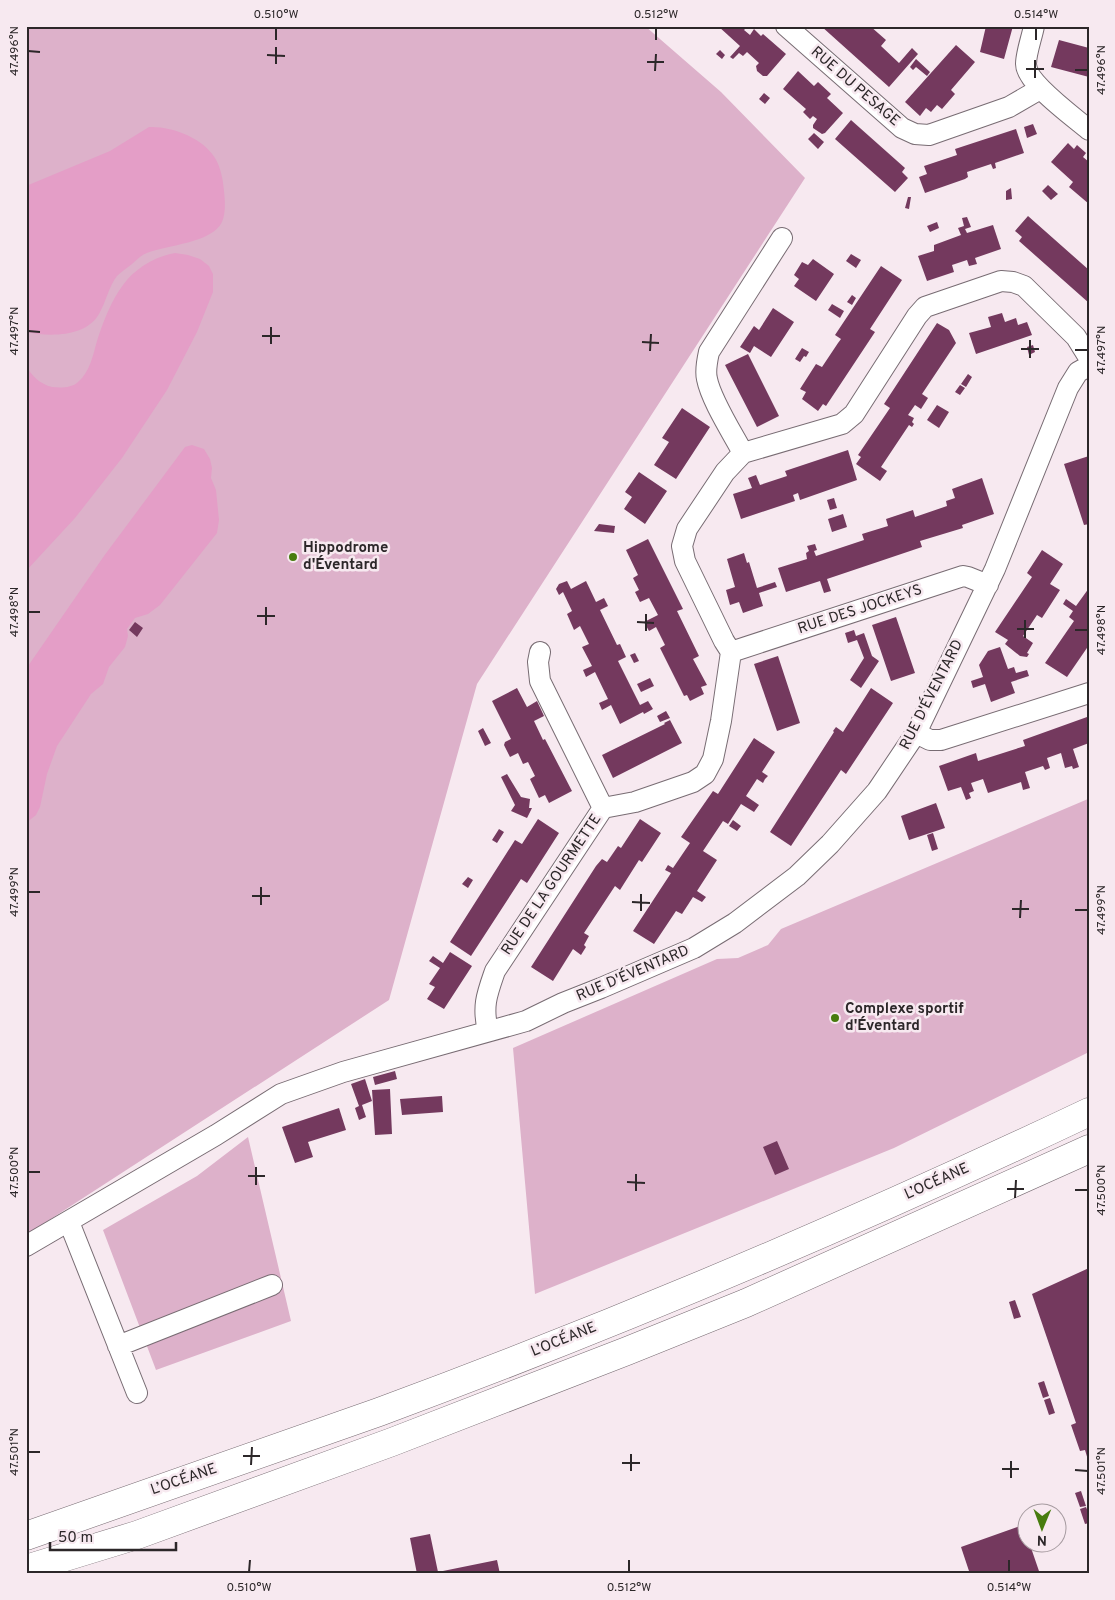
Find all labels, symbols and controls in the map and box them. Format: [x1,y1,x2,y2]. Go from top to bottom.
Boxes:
text: 0.510°W [253,7,299,23]
text: 0.512°W [634,7,678,23]
text: 0.514°W [1014,7,1058,23]
text: 47.496°N [7,26,23,76]
street label: RUE DU PESAGE [806,43,904,131]
text: 47.496°N [1094,45,1110,95]
text: 47.497°N [7,307,23,355]
text: 47.497°N [1094,326,1110,374]
place label: Hippodrome d'Éventard [303,539,388,575]
marker: Hippodrome d'Éventard [287,551,299,563]
street label: RUE DES JOCKEYS [795,581,925,639]
text: 47.498°N [7,587,23,637]
text: 47.498°N [1094,605,1110,655]
street label: RUE D'ÉVENTARD [895,636,968,753]
street label: RUE DE LA GOURMETTE [498,811,606,959]
text: 47.499°N [7,867,23,917]
text: 47.499°N [1094,885,1110,935]
street label: RUE D'ÉVENTARD [573,941,692,1006]
place label: Complexe sportif d'Éventard [845,1000,964,1036]
marker: Complexe sportif d'Éventard [829,1012,841,1024]
text: 47.500°N [7,1146,23,1198]
street label: L’OCÉANE [901,1158,972,1205]
text: 47.500°N [1094,1164,1110,1216]
street label: L’OCÉANE [528,1317,600,1362]
text: 47.501°N [7,1428,23,1476]
text: 47.501°N [1094,1447,1110,1495]
street label: L’OCÉANE [148,1459,220,1500]
north arrow [1018,1502,1068,1552]
scale bar [50,1520,176,1552]
text: 50 m [58,1529,93,1548]
text: N [1037,1531,1047,1548]
text: 0.510°W [226,1580,272,1596]
text: 0.512°W [607,1580,651,1596]
text: 0.514°W [987,1580,1031,1596]

